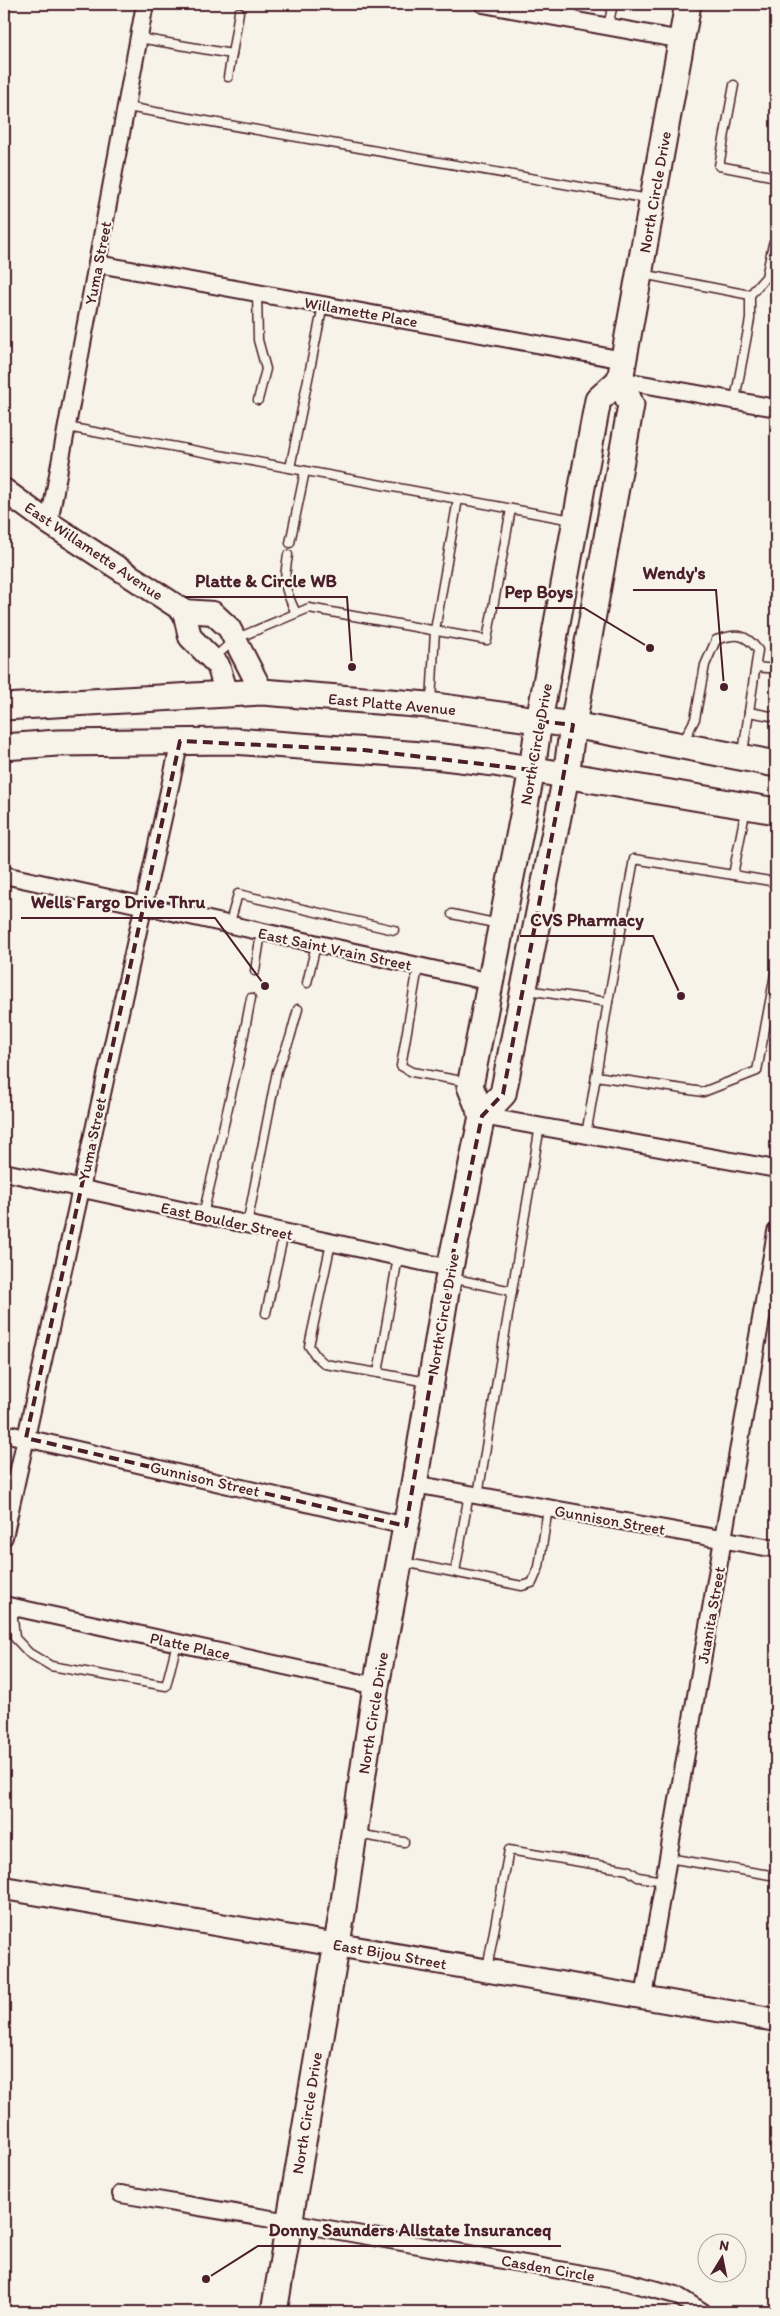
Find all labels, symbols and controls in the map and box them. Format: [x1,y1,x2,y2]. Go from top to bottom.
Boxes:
street label: North Circle Drive [635,130,675,254]
street label: Yuma Street [81,219,115,307]
street label: Willamette Place [303,293,420,331]
street label: East Willamette Avenue [21,498,167,604]
callout: Wendy's [633,557,716,590]
text: Wendy's [642,562,706,584]
callout: Platte & Circle WB [185,564,347,597]
text: Platte & Circle WB [195,570,337,592]
callout: Pep Boys [495,575,584,608]
text: Pep Boys [505,581,573,603]
street label: North Circle Drive [516,682,556,806]
street label: East Platte Avenue [327,689,457,719]
callout: Wells Fargo Drive Thru [21,885,215,918]
text: Wells Fargo Drive Thru [31,891,206,913]
callout: CVS Pharmacy [520,903,653,936]
text: CVS Pharmacy [530,909,644,931]
street label: East Saint Vrain Street [257,923,413,975]
street label: Yuma Street [74,1095,110,1183]
street label: East Boulder Street [159,1198,295,1244]
street label: North Circle Drive [423,1252,463,1376]
street label: Gunnison Street [148,1457,262,1501]
street label: Gunnison Street [553,1501,667,1539]
street label: Juanita Street [693,1565,729,1665]
street label: Platte Place [148,1628,232,1664]
street label: North Circle Drive [354,1651,392,1775]
street label: East Bijou Street [332,1935,448,1973]
street label: North Circle Drive [288,2051,326,2175]
callout: Donny Saunders Allstate Insuranceq [258,2213,561,2246]
text: Donny Saunders Allstate Insuranceq [269,2219,551,2241]
north arrow [698,2234,748,2284]
text: N [718,2236,730,2255]
street label: Casden Circle [500,2250,596,2286]

